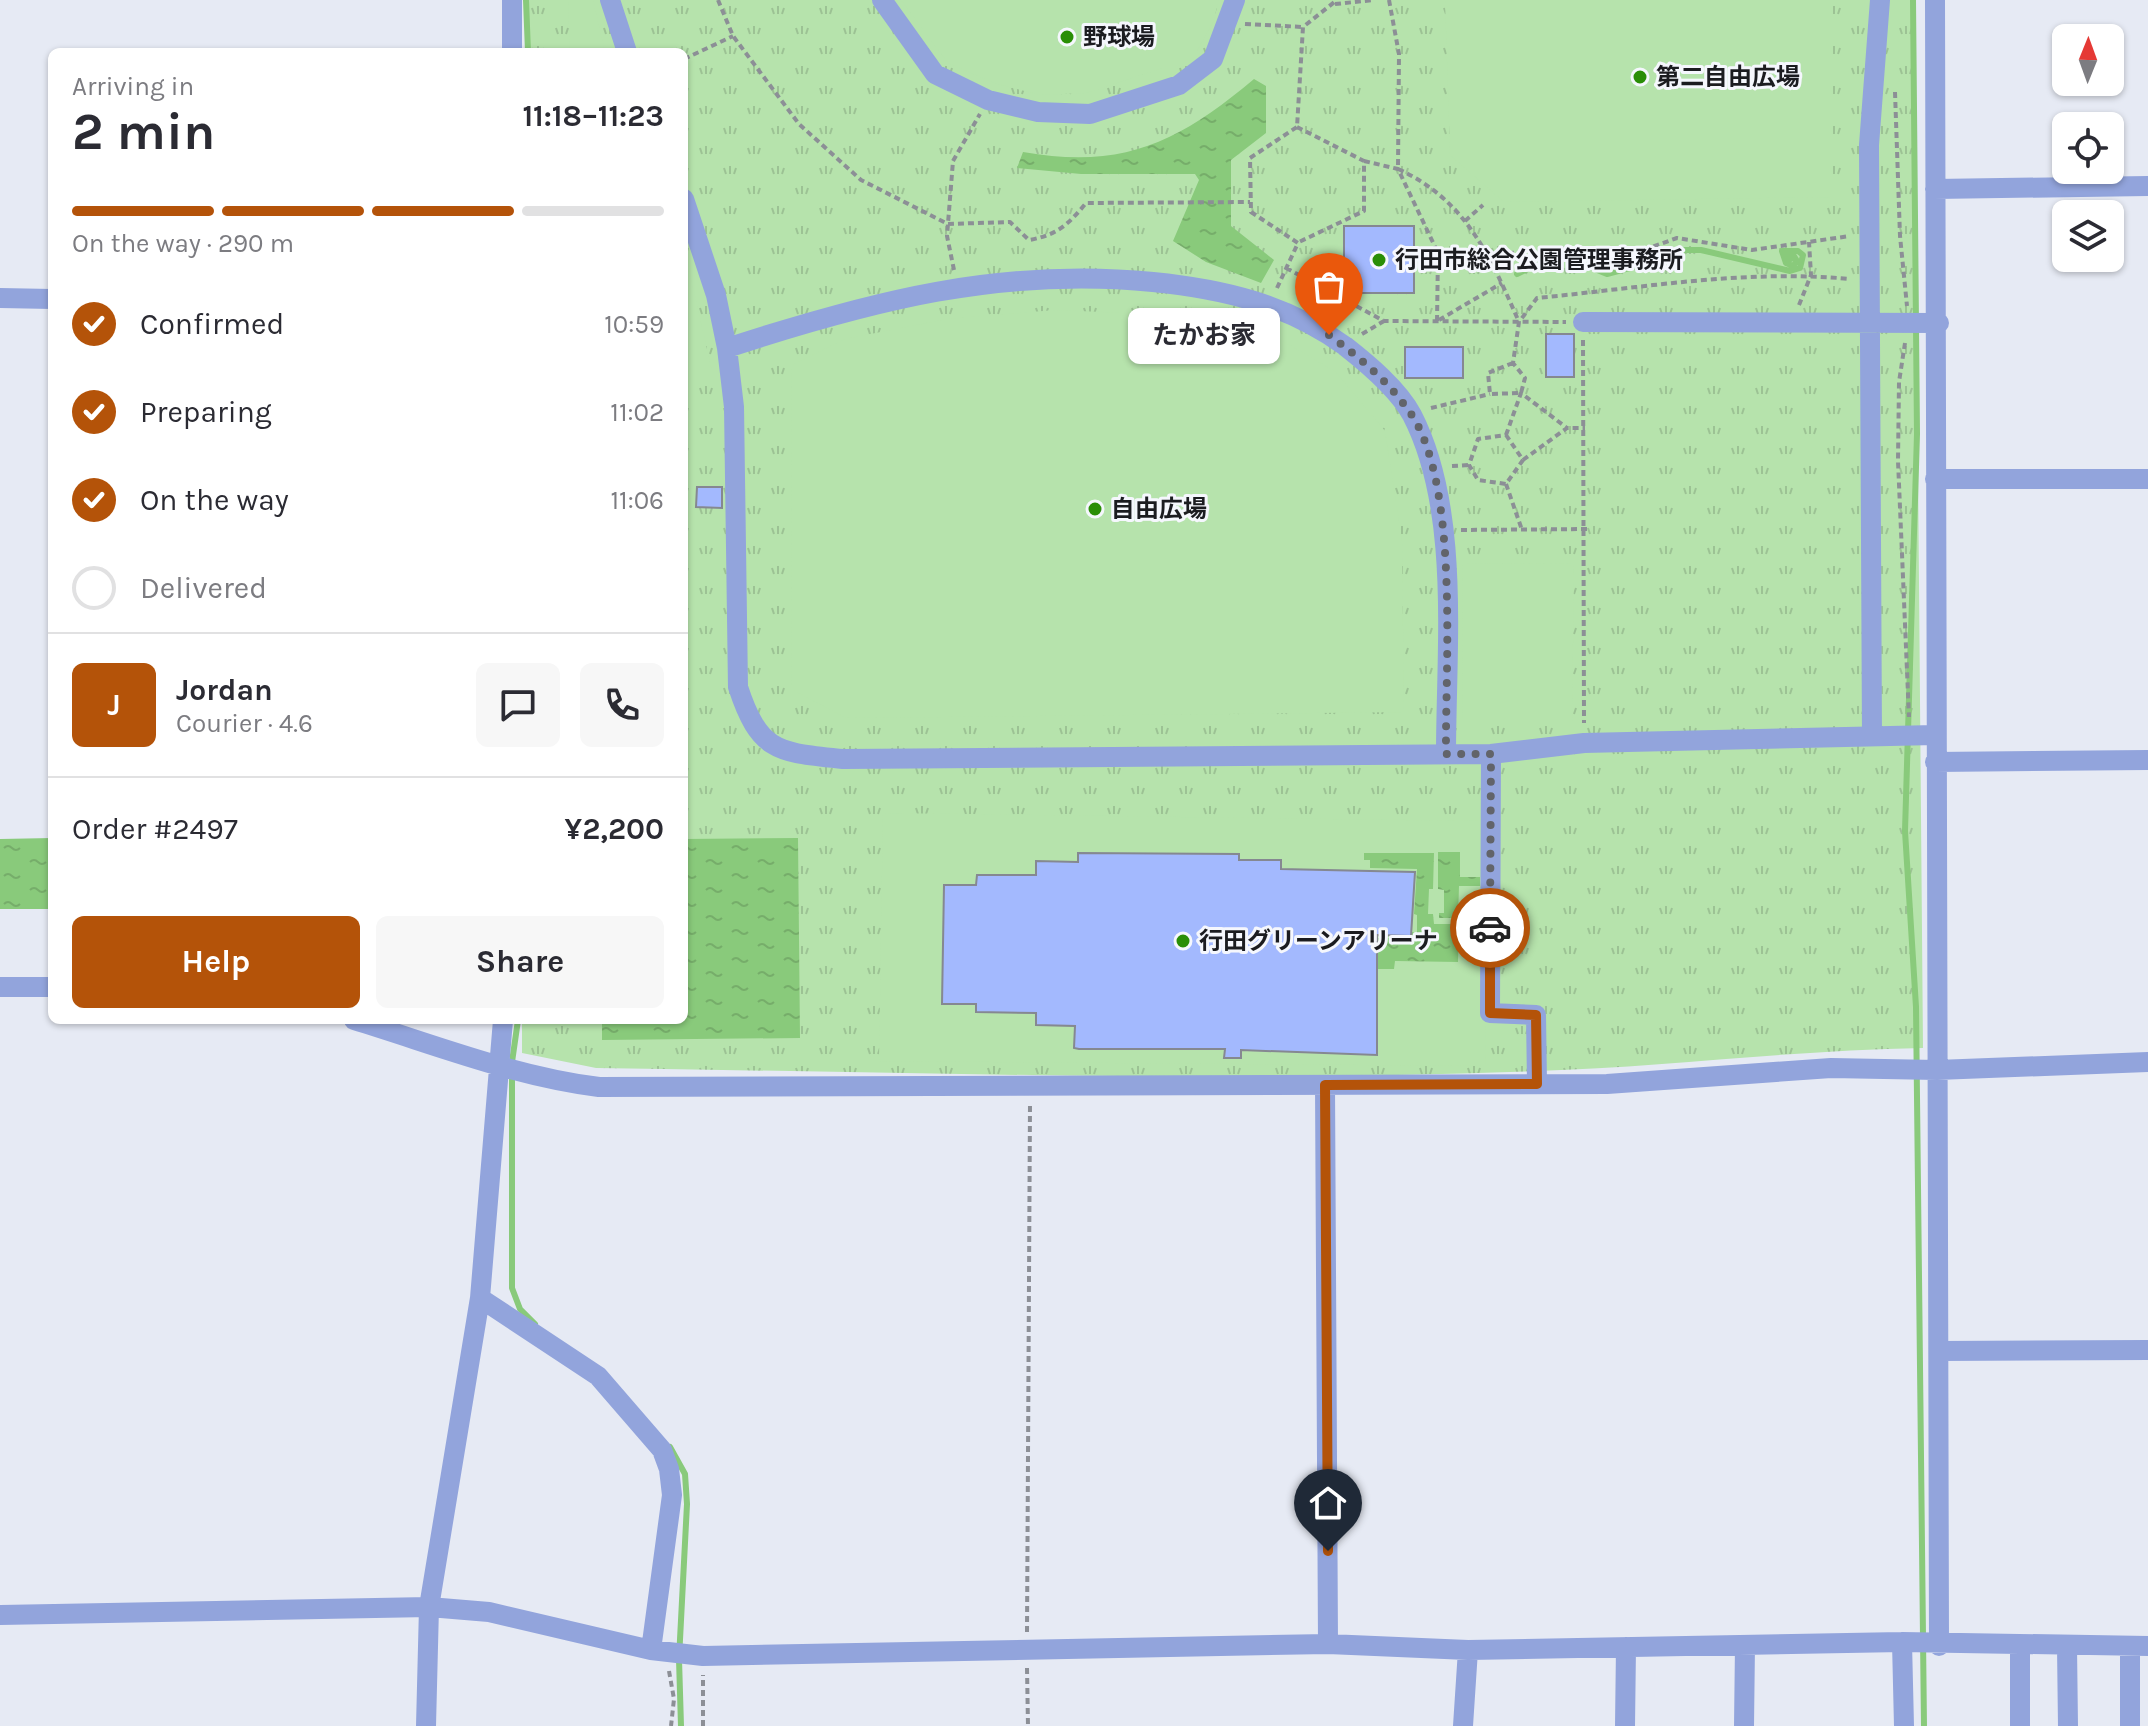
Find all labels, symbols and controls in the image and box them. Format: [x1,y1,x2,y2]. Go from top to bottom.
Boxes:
place label: 野球場 [1083,23,1155,51]
north arrow [2052,24,2124,96]
map controls [2052,24,2124,272]
marker: 野球場 [1058,28,1076,46]
place label: 第二自由広場 [1656,63,1800,91]
marker: 第二自由広場 [1631,68,1649,86]
text: Arriving in [72,71,194,102]
text: 11:18–11:23 [522,98,664,134]
text: 2 min [72,101,215,162]
button: locate [2052,112,2124,184]
button: layers [2052,200,2124,272]
text: On the way · 290 m [72,228,294,259]
place label: 行田市総合公園管理事務所 [1395,246,1683,274]
marker: 行田市総合公園管理事務所 [1370,251,1388,269]
pin [1295,253,1363,335]
icon: bag [1307,265,1351,309]
icon: check [72,302,116,346]
text: Confirmed [140,306,284,342]
callout: たかお家 [1129,307,1281,363]
text: 10:59 [604,309,664,340]
text: たかお家 [1152,320,1256,351]
icon: check [72,390,116,434]
text: Preparing [140,394,272,430]
text: 11:02 [610,397,664,428]
icon: check [72,478,116,522]
text: On the way [140,482,289,518]
text: 11:06 [611,485,664,516]
place label: 自由広場 [1111,495,1207,523]
marker: 自由広場 [1086,500,1104,518]
text: Delivered [140,570,267,606]
button: chat [476,663,560,747]
button: phone [580,663,664,747]
text: Jordan [176,672,273,708]
text: J [107,687,121,723]
text: Courier · 4.6 [176,708,313,739]
text: Order #2497 [72,811,238,847]
text: ¥2,200 [565,811,664,847]
courier [1450,888,1530,968]
icon: car [1468,906,1512,950]
button: Help [72,916,360,1008]
button: Share [376,916,664,1008]
place label: 行田グリーンアリーナ [1199,927,1438,955]
marker: 行田グリーンアリーナ [1174,932,1192,950]
pin [1294,1469,1362,1551]
icon: home [1306,1481,1350,1525]

